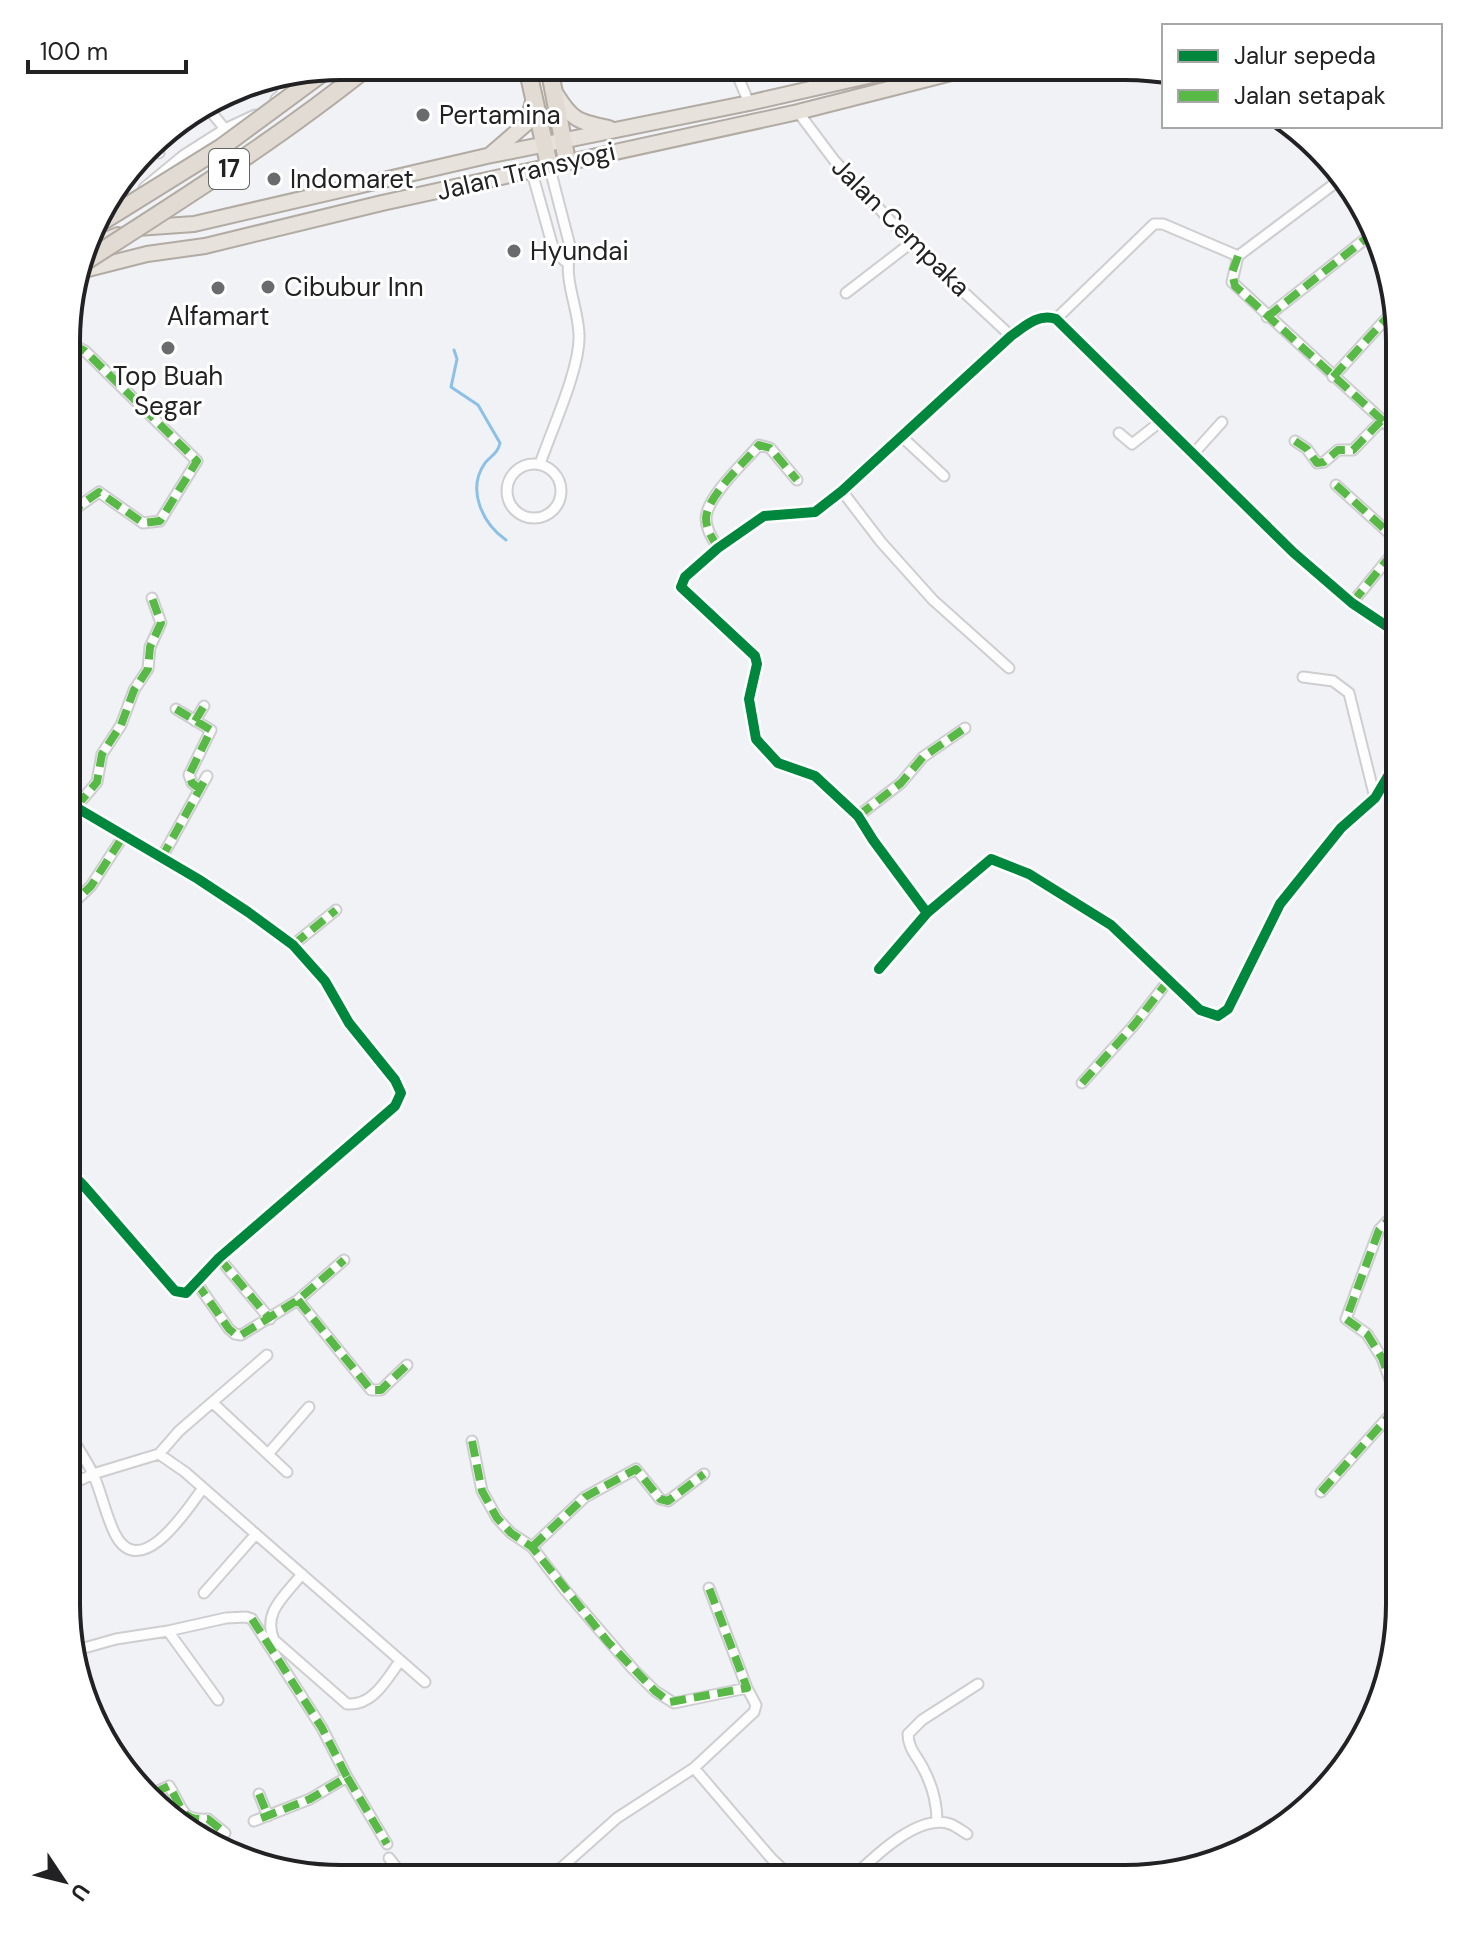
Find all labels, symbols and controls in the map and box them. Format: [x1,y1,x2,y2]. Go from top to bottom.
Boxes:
scale bar [28,24,186,74]
legend [1162,24,1442,128]
text: 100 m [40,36,108,67]
text: Jalur sepeda [1234,40,1376,71]
text: Jalan setapak [1234,80,1386,111]
place label: Pertamina [439,98,561,132]
marker: Pertamina [414,106,432,124]
street label: Jalan Transyogi [433,134,619,208]
road number: 17 [209,149,249,189]
street label: Jalan Cempaka [824,150,978,304]
place label: Indomaret [290,162,414,196]
marker: Indomaret [265,170,283,188]
place label: Hyundai [530,234,629,268]
marker: Hyundai [505,242,523,260]
place label: Cibubur Inn [284,270,424,304]
marker: Cibubur Inn [259,278,277,296]
marker: Alfamart [209,279,227,297]
place label: Alfamart [167,299,269,333]
marker: Top Buah Segar [159,339,177,357]
place label: Top Buah Segar [113,359,223,423]
north arrow [24,1841,104,1921]
text: U [64,1878,96,1907]

